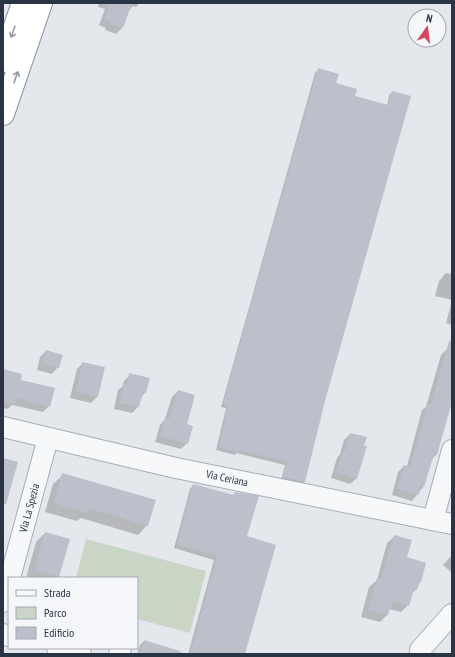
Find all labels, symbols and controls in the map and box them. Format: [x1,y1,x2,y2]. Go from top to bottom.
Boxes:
north arrow [407,8,447,48]
text: N [425,11,434,26]
one-way arrow [9,25,16,38]
one-way arrow [13,70,20,83]
street label: Via Ceriana [204,467,249,489]
street label: Via La Spezia [16,482,42,535]
legend [8,577,138,649]
text: Strada [44,585,71,600]
text: Parco [44,605,66,620]
text: Edificio [44,625,74,640]

